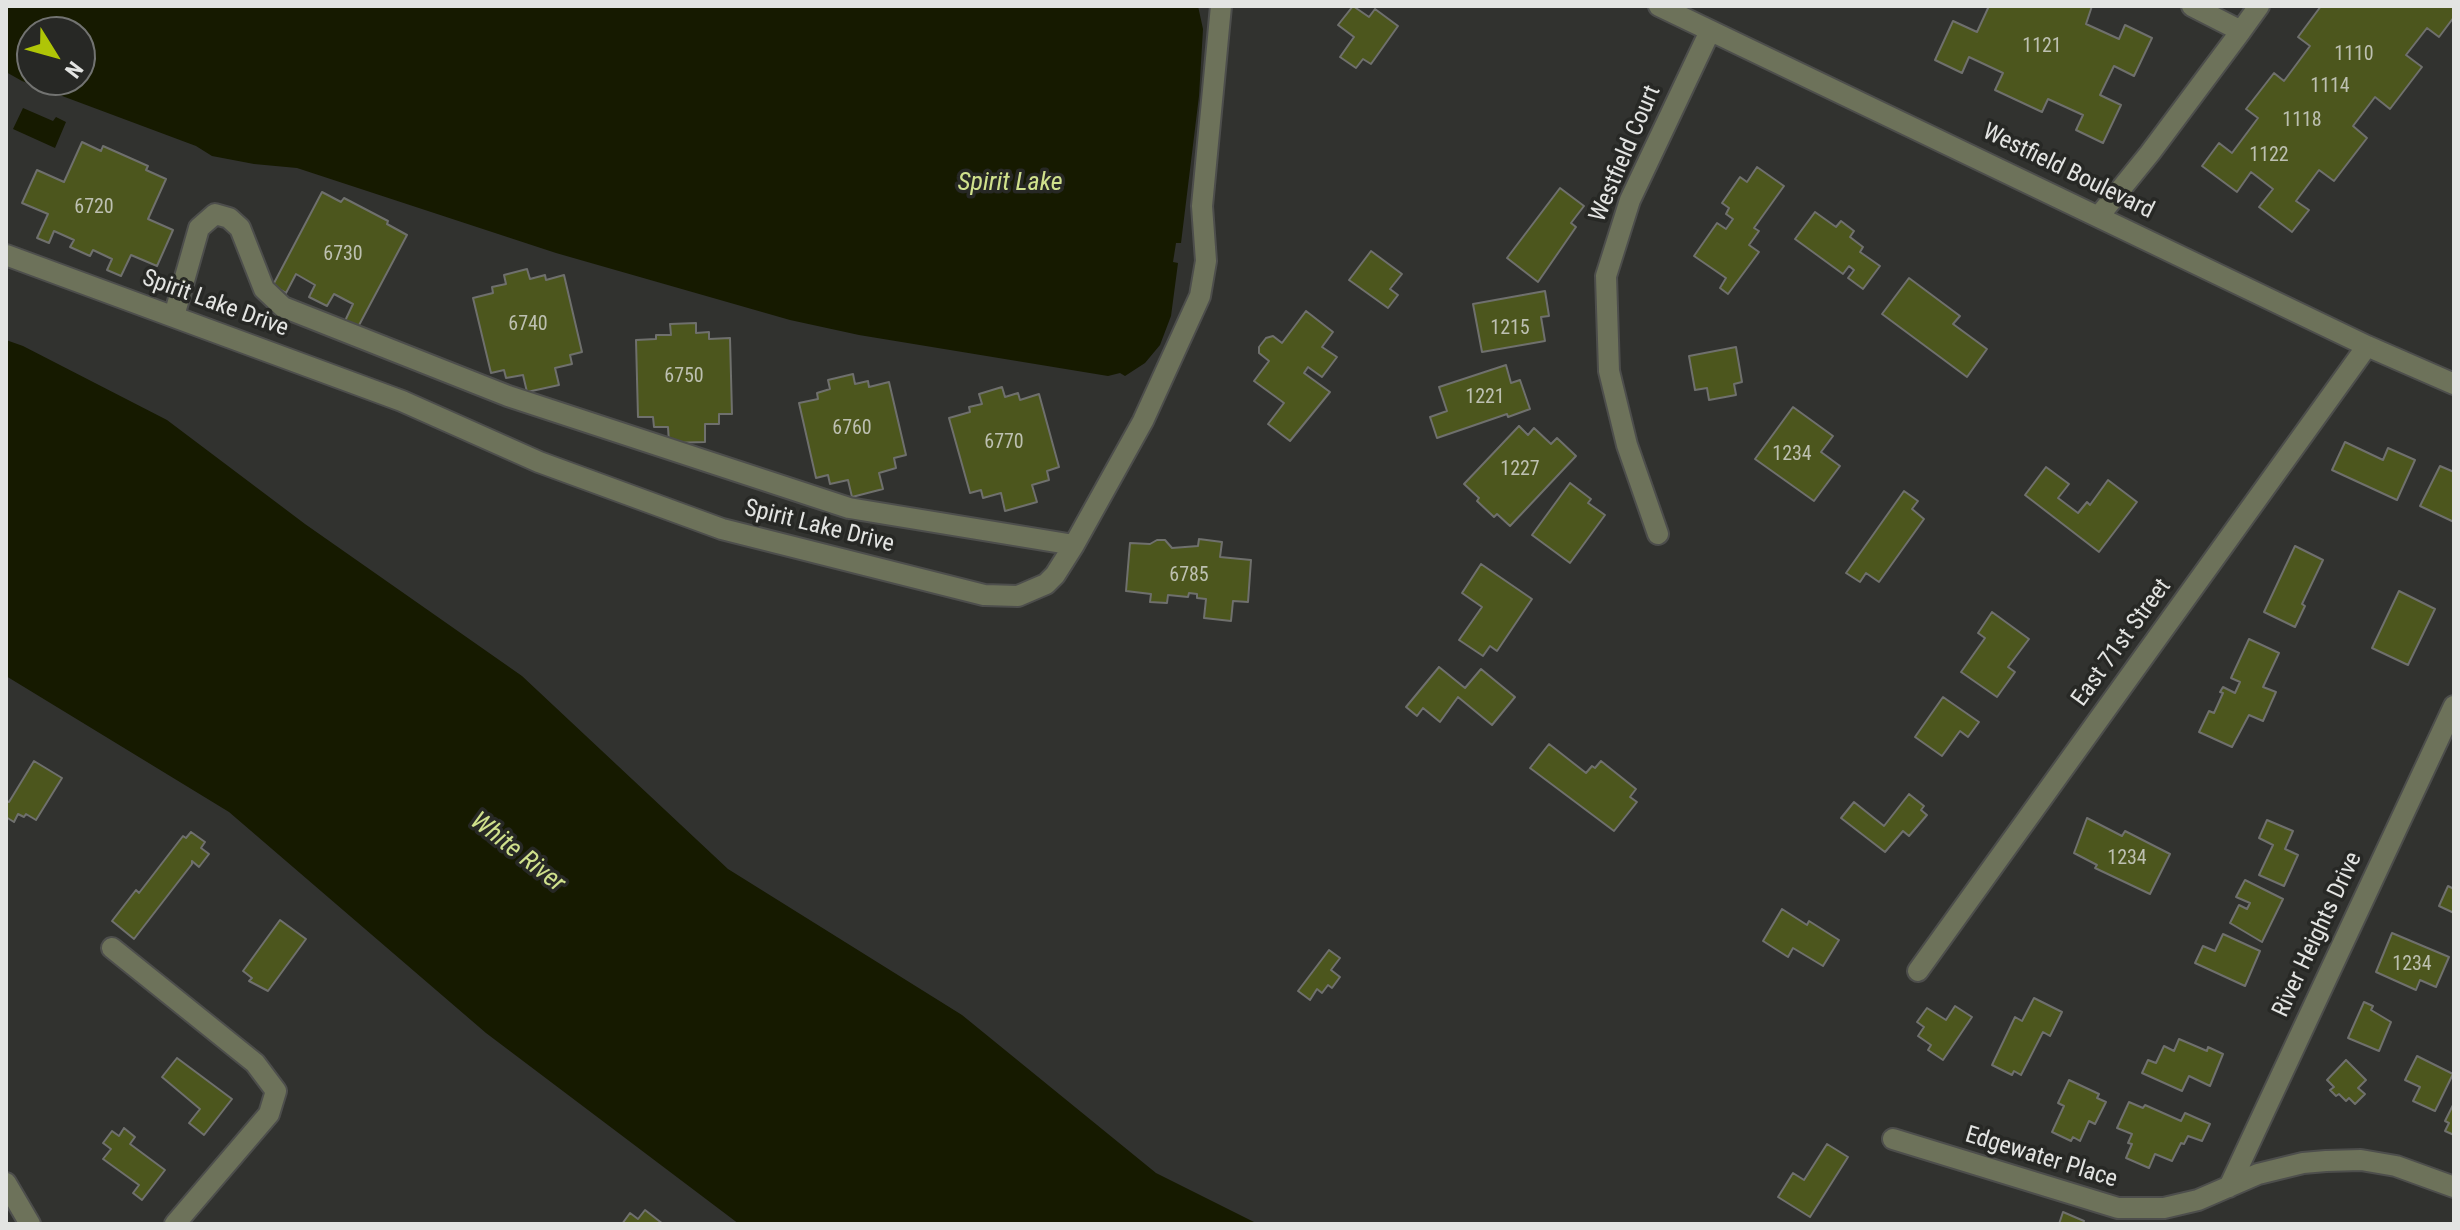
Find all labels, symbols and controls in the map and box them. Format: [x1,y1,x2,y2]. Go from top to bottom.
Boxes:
north arrow [16,16,96,96]
house number: 1121 [2022,35,2062,59]
house number: 1110 [2334,43,2374,67]
text: N [60,57,88,82]
house number: 1114 [2310,75,2350,99]
street label: Westfield Court [1584,81,1668,227]
house number: 1118 [2282,109,2322,133]
street label: Westfield Boulevard [1978,118,2158,226]
house number: 1122 [2249,144,2289,168]
water label: Spirit Lake [957,167,1063,199]
house number: 6720 [74,196,114,220]
house number: 6730 [323,243,363,267]
street label: Spirit Lake Drive [138,264,292,344]
house number: 6740 [508,313,548,337]
house number: 1215 [1490,317,1530,341]
house number: 6750 [664,365,704,389]
house number: 1221 [1465,386,1505,410]
house number: 6760 [832,417,872,441]
house number: 6770 [984,431,1024,455]
house number: 1234 [1772,443,1812,467]
house number: 1227 [1500,458,1540,482]
street label: Spirit Lake Drive [741,494,897,560]
house number: 6785 [1169,564,1209,588]
street label: East 71st Street [2066,574,2178,712]
water label: White River [463,806,571,900]
house number: 1234 [2107,847,2147,871]
street label: River Heights Drive [2267,848,2369,1022]
house number: 1234 [2392,953,2432,977]
street label: Edgewater Place [1961,1121,2121,1195]

